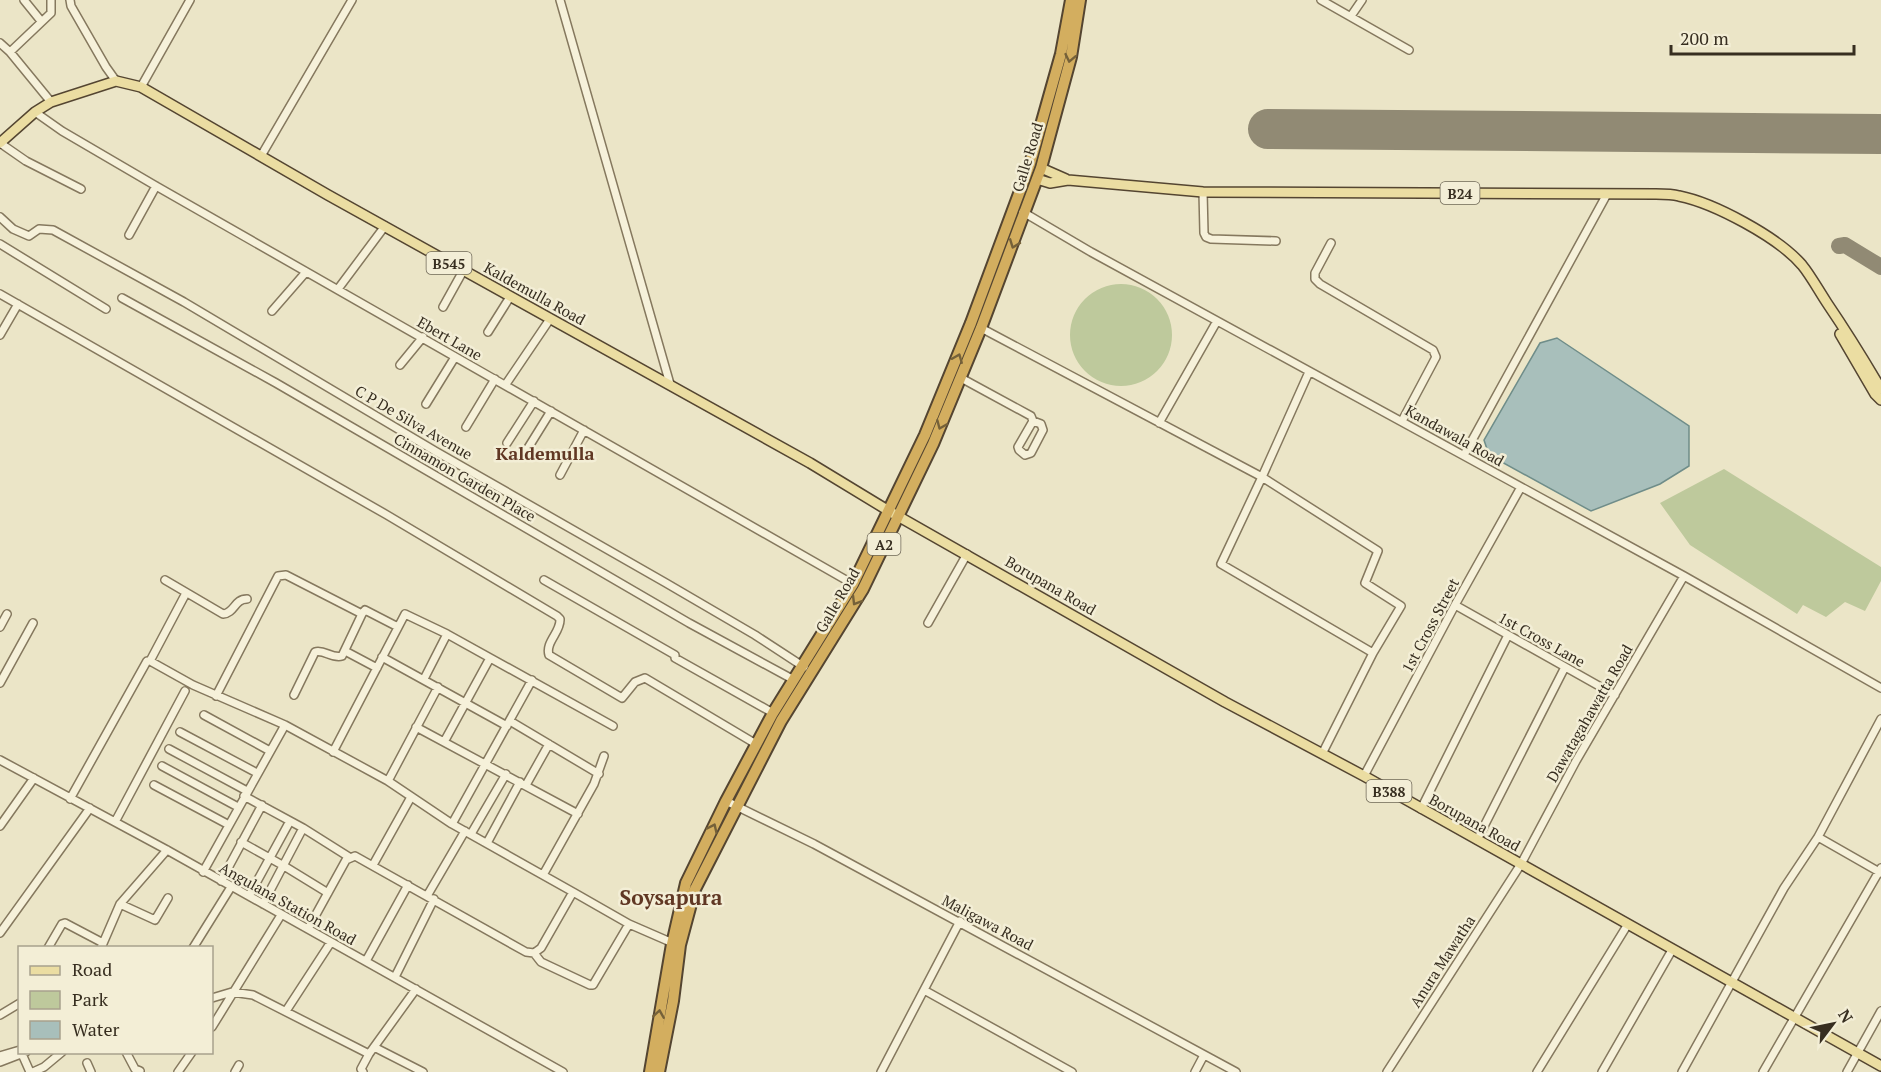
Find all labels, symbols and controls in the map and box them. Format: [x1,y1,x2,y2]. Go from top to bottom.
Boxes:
scale bar [1671,18,1854,56]
text: 200 m [1680,26,1729,50]
one-way arrow [1064,52,1077,62]
street label: Galle Road [1007,120,1047,194]
road number: B24 [1440,182,1480,204]
one-way arrow [1008,238,1021,249]
road number: B545 [426,252,472,274]
street label: Kaldemulla Road [481,257,589,329]
street label: Ebert Lane [414,311,486,365]
one-way arrow [950,353,963,364]
street label: C P De Silva Avenue [352,380,476,464]
street label: Kandawala Road [1402,400,1508,470]
one-way arrow [936,419,948,430]
street label: Cinnamon Garden Place [390,428,540,526]
district label: Kaldemulla [495,441,595,465]
road number: A2 [868,533,900,555]
street label: Borupana Road [1002,551,1100,619]
street label: Galle Road [810,564,864,636]
street label: 1st Cross Street [1397,574,1463,676]
one-way arrow [852,595,864,605]
street label: 1st Cross Lane [1495,607,1589,671]
street label: Dawatagahawatta Road [1541,640,1637,786]
road number: B388 [1366,780,1412,802]
street label: Borupana Road [1426,789,1524,855]
one-way arrow [705,824,717,835]
street label: Angulana Station Road [216,857,360,949]
district label: Soysapura [620,883,723,911]
street label: Maligawa Road [939,890,1037,954]
street label: Anura Mawatha [1405,911,1479,1011]
legend [18,946,213,1054]
text: Road [72,957,112,981]
text: Park [72,987,109,1011]
north arrow [1803,994,1863,1054]
text: N [1833,1005,1858,1027]
one-way arrow [652,1010,665,1020]
text: Water [72,1017,119,1041]

